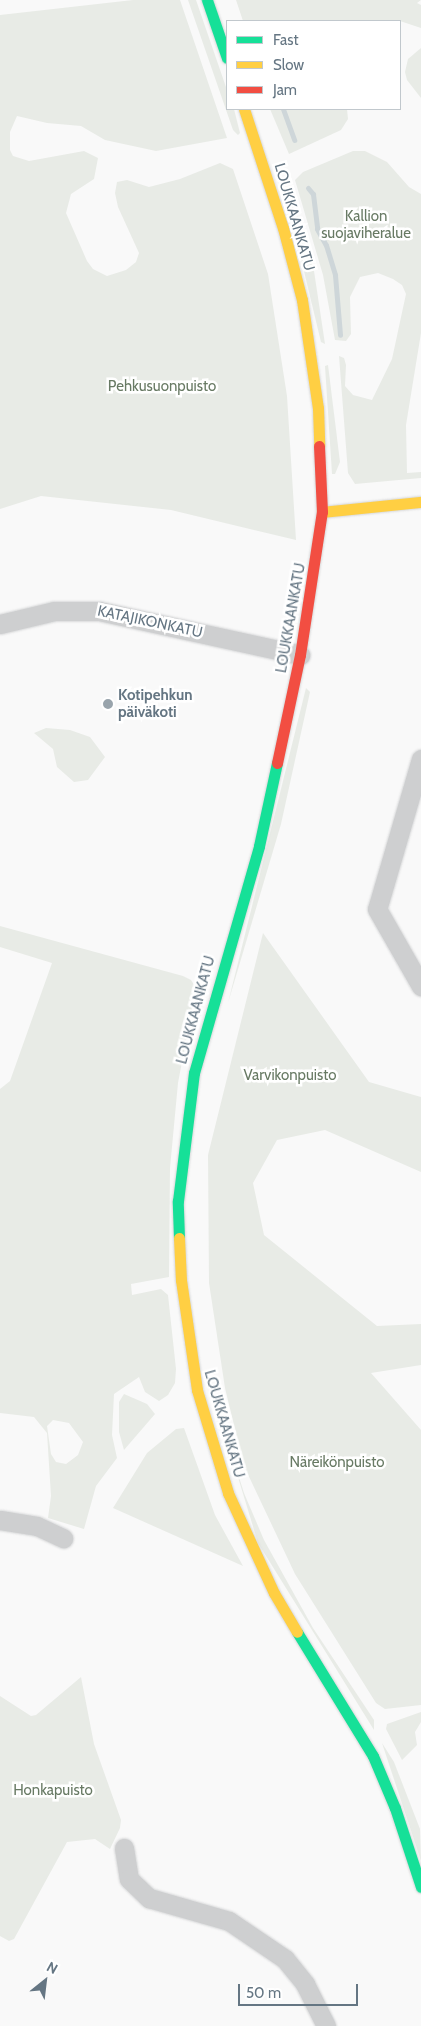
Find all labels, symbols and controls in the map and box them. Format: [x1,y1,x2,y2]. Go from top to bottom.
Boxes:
legend [226,20,401,110]
text: Fast [273,31,298,49]
text: Slow [273,56,304,74]
text: Jam [273,81,297,99]
street label: LOUKKAANKATU [270,161,318,273]
park label: Kallion suojaviheralue [321,207,411,242]
park label: Pehkusuonpuisto [108,378,216,396]
street label: LOUKKAANKATU [272,562,310,674]
street label: KATAJIKONKATU [96,602,204,642]
place label: Kotipehkun päiväkoti [118,686,193,721]
marker: Kotipehkun päiväkoti [102,698,114,710]
street label: LOUKKAANKATU [173,954,219,1066]
park label: Varvikonpuisto [244,1067,336,1085]
street label: LOUKKAANKATU [200,1368,248,1480]
park label: Näreikönpuisto [290,1454,384,1472]
park label: Honkapuisto [13,1782,93,1800]
north arrow [20,1956,70,2006]
text: N [44,1958,61,1978]
scale bar [241,1974,361,2006]
text: 50 m [246,1984,281,2002]

